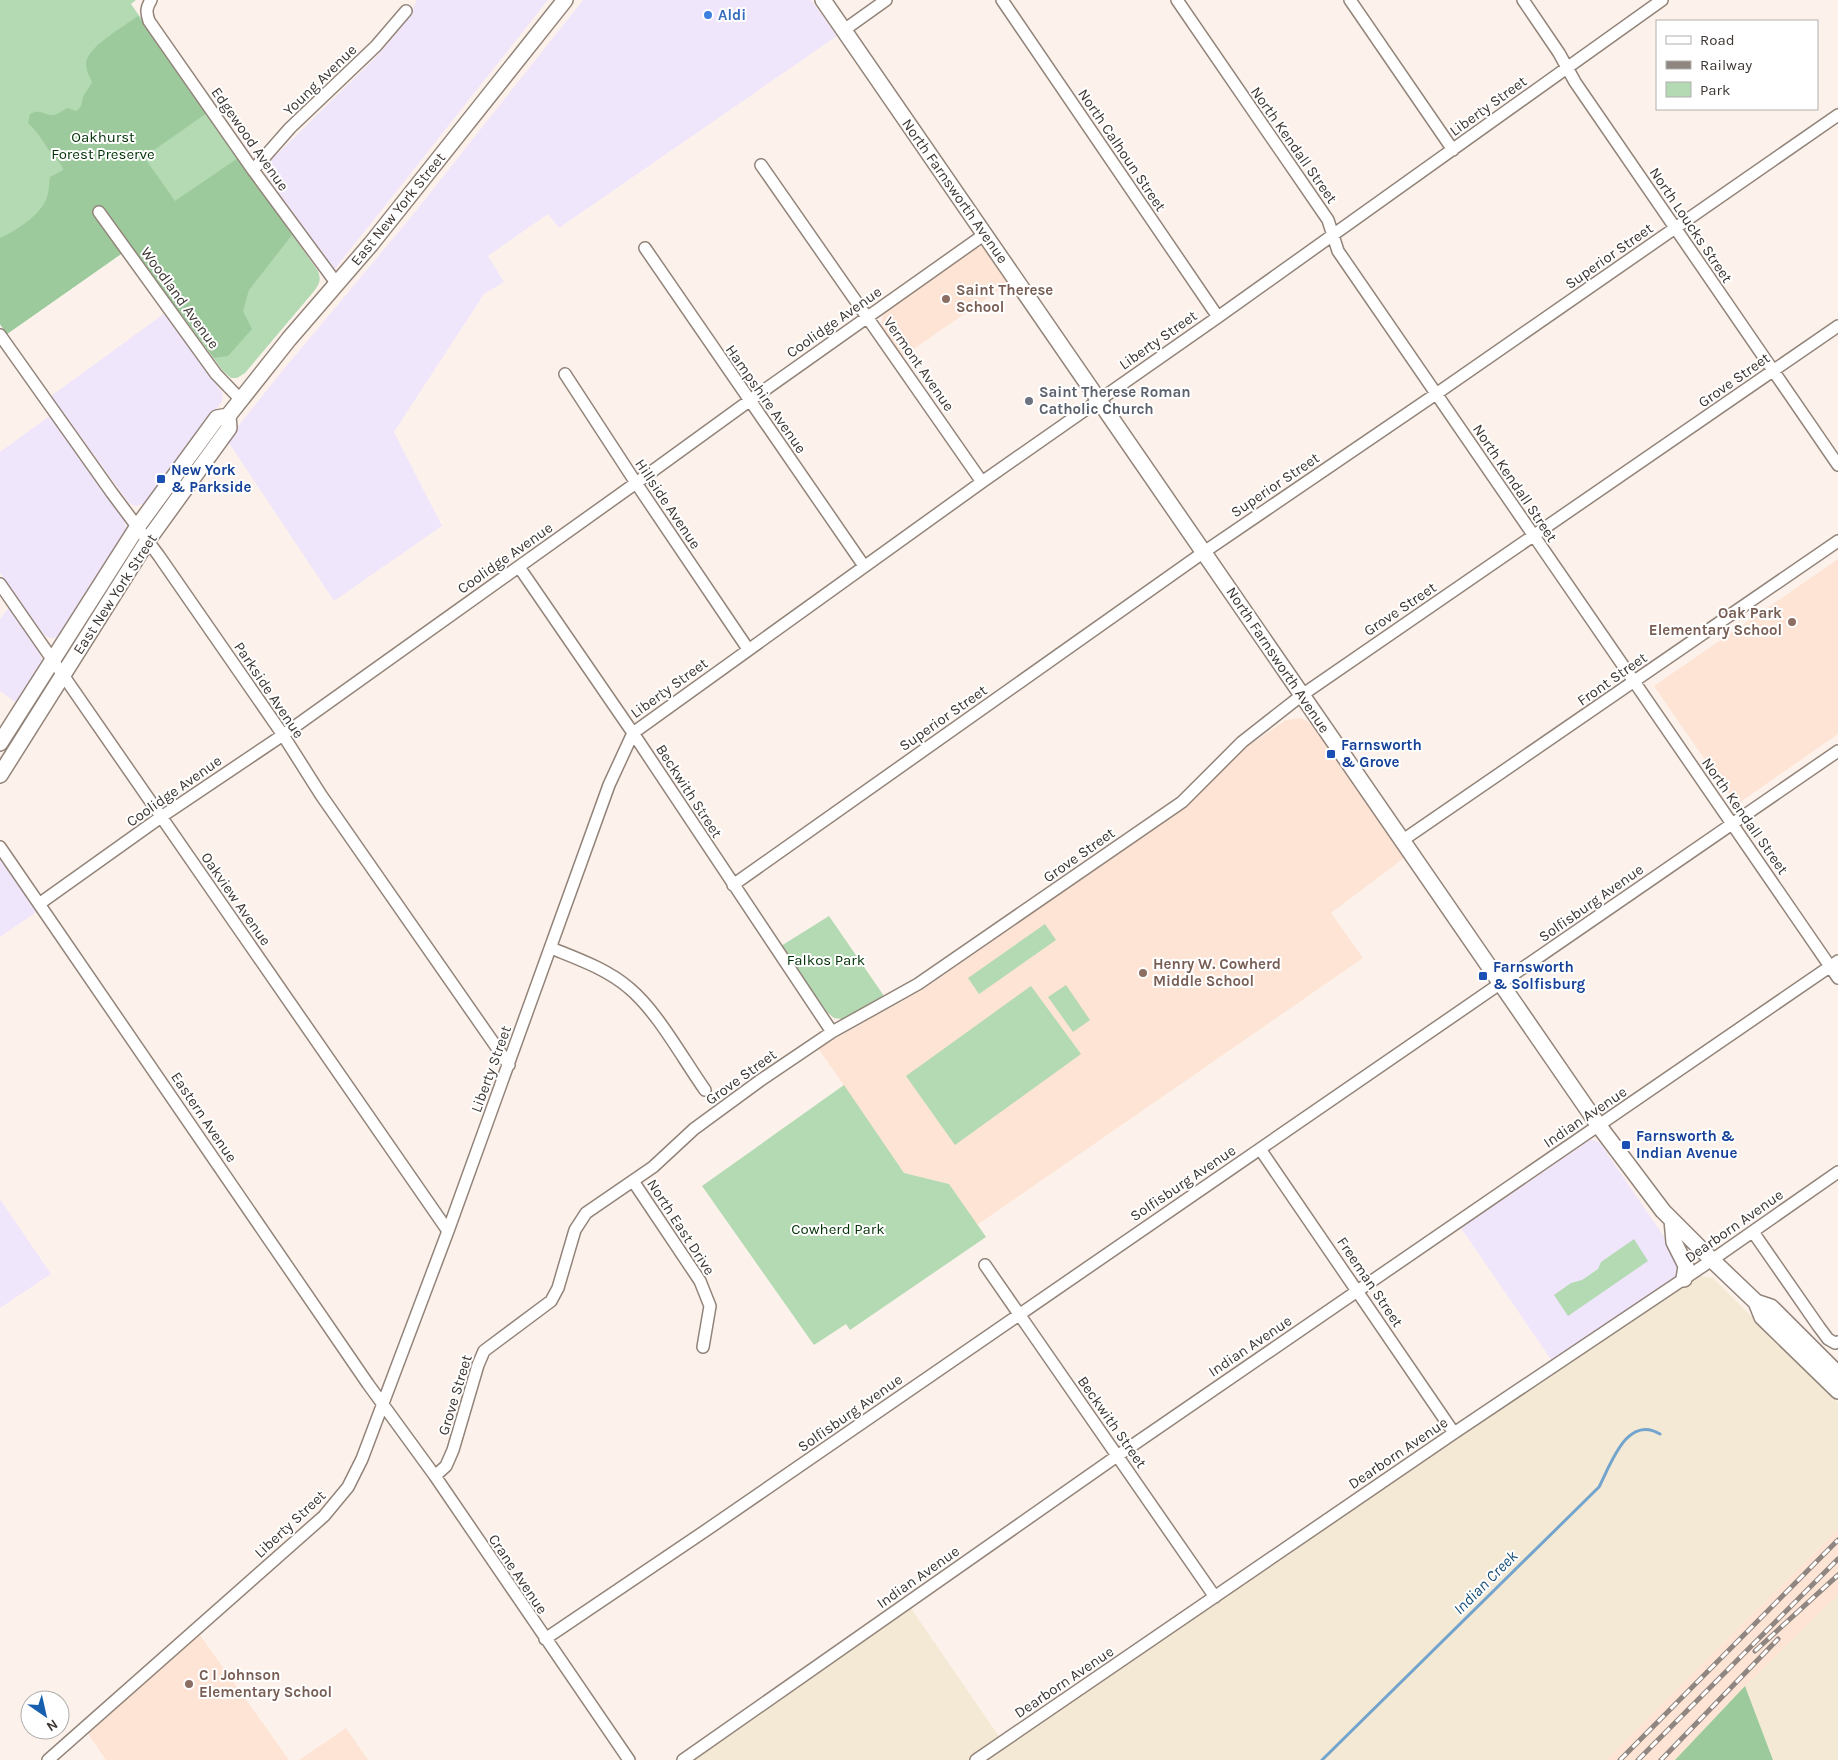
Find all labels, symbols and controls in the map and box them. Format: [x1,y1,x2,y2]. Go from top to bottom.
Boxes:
place label: Aldi [718,6,746,24]
marker: Aldi [702,9,714,21]
legend [1656,20,1818,110]
text: Road [1700,31,1735,49]
street label: Young Avenue [280,41,360,119]
text: Railway [1700,56,1752,74]
street label: Liberty Street [1446,72,1530,140]
text: Park [1700,81,1730,99]
street label: North Kendall Street [1247,83,1341,207]
street label: Edgewood Avenue [207,84,293,194]
street label: North Calhoun Street [1074,85,1170,215]
street label: North Farnsworth Avenue [898,115,1012,267]
park label: Oakhurst Forest Preserve [51,128,155,163]
street label: East New York Street [347,149,449,269]
street label: North Loucks Street [1646,164,1736,286]
street label: Superior Street [1562,219,1657,293]
street label: Woodland Avenue [137,244,223,352]
place label: Saint Therese School [956,281,1053,316]
street label: Coolidge Avenue [783,282,885,362]
marker: Saint Therese School [940,293,952,305]
street label: Liberty Street [1116,306,1201,373]
street label: Vermont Avenue [880,313,958,415]
street label: Hampshire Avenue [722,341,810,457]
street label: Grove Street [1695,349,1774,411]
place label: Saint Therese Roman Catholic Church [1039,383,1191,418]
marker: Saint Therese Roman Catholic Church [1023,395,1035,407]
street label: North Kendall Street [1469,421,1561,546]
street label: Superior Street [1227,449,1323,521]
street label: Hillside Avenue [631,456,705,552]
place label: New York & Parkside [171,461,252,496]
marker: New York & Parkside [155,473,167,485]
street label: Coolidge Avenue [454,518,556,598]
street label: East New York Street [69,530,161,658]
street label: Grove Street [1360,578,1440,640]
street label: North Farnsworth Avenue [1222,584,1334,736]
place label: Oak Park Elementary School [1649,604,1782,639]
marker: Oak Park Elementary School [1786,616,1798,628]
street label: Parkside Avenue [230,638,308,742]
street label: Front Street [1574,648,1651,710]
street label: Liberty Street [627,654,711,722]
street label: Superior Street [896,681,991,755]
place label: Farnsworth & Grove [1341,736,1422,771]
street label: Beckwith Street [652,741,726,841]
marker: Farnsworth & Grove [1325,748,1337,760]
street label: Coolidge Avenue [123,751,225,831]
street label: North Kendall Street [1698,754,1792,878]
street label: Grove Street [1040,824,1119,886]
street label: Oakview Avenue [197,849,275,949]
street label: Solfisburg Avenue [1535,860,1647,946]
park label: Falkos Park [787,951,865,969]
place label: Henry W. Cowherd Middle School [1153,955,1281,990]
place label: Farnsworth & Solfisburg [1493,958,1586,993]
marker: Henry W. Cowherd Middle School [1137,967,1149,979]
marker: Farnsworth & Solfisburg [1477,970,1489,982]
street label: Liberty Street [467,1023,515,1115]
street label: Grove Street [702,1045,780,1109]
street label: Eastern Avenue [167,1068,241,1166]
street label: Indian Avenue [1540,1082,1630,1152]
place label: Farnsworth & Indian Avenue [1636,1127,1738,1162]
marker: Farnsworth & Indian Avenue [1620,1139,1632,1151]
street label: Solfisburg Avenue [1127,1141,1239,1225]
street label: North East Drive [643,1176,719,1278]
street label: Dearborn Avenue [1681,1185,1787,1267]
park label: Cowherd Park [791,1220,885,1238]
street label: Freeman Street [1333,1234,1407,1331]
street label: Indian Avenue [1205,1311,1295,1381]
street label: Grove Street [434,1352,476,1437]
street label: Solfisburg Avenue [794,1370,906,1456]
street label: Beckwith Street [1074,1373,1151,1472]
street label: Dearborn Avenue [1345,1413,1451,1493]
street label: Liberty Street [251,1486,330,1562]
street label: Crane Avenue [485,1531,551,1617]
street label: Indian Avenue [873,1542,963,1612]
water label: Indian Creek [1449,1546,1522,1618]
street label: Dearborn Avenue [1011,1642,1117,1722]
place label: C I Johnson Elementary School [199,1666,332,1701]
marker: C I Johnson Elementary School [183,1678,195,1690]
north arrow [20,1690,70,1740]
text: N [43,1716,61,1735]

